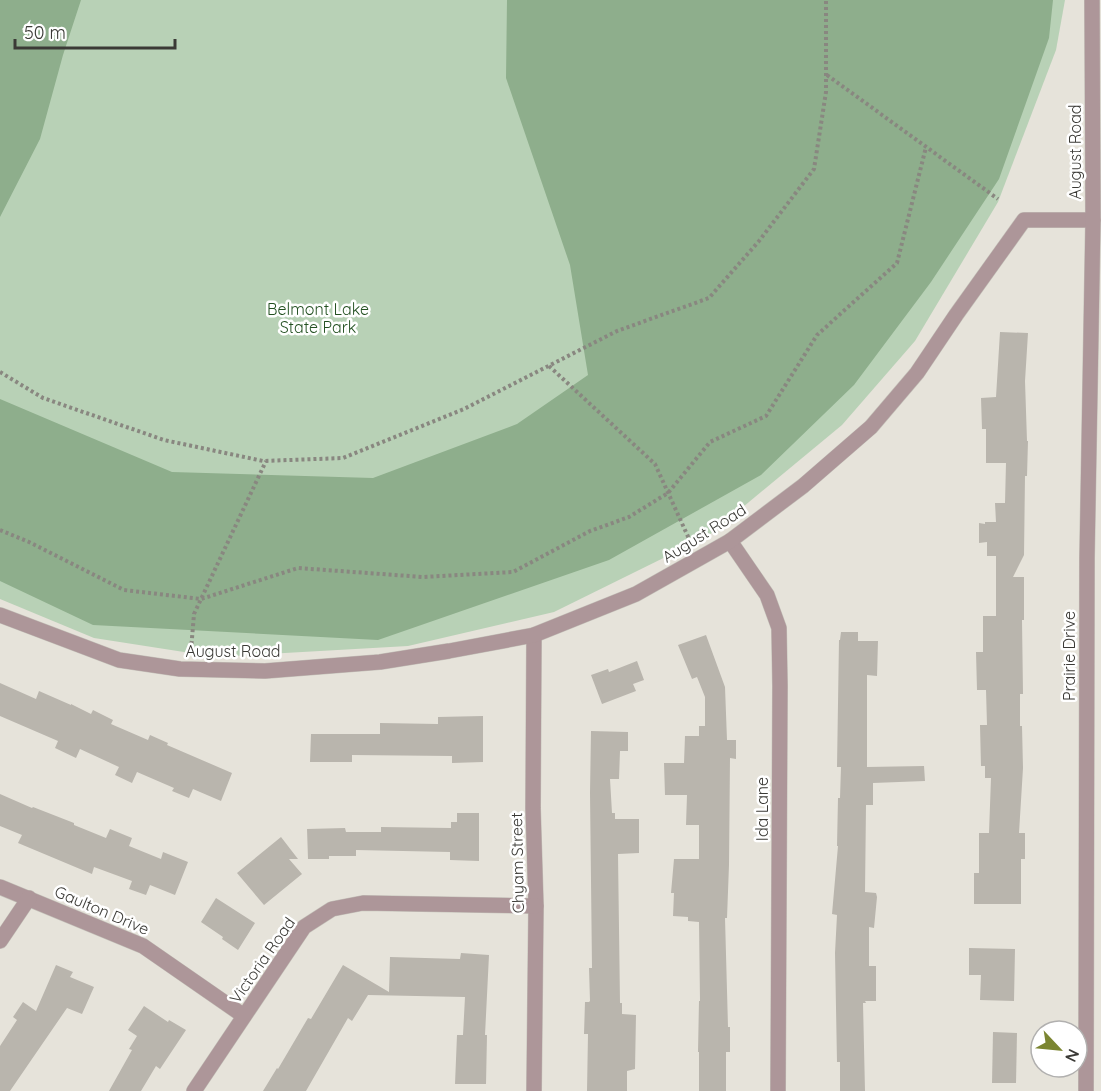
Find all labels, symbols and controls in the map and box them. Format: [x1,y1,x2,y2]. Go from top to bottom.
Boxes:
scale bar [15,12,176,50]
text: 50 m [24,21,66,44]
street label: August Road [1065,104,1085,200]
park label: Belmont Lake State Park [267,299,369,337]
street label: August Road [658,499,750,567]
street label: Prairie Drive [1059,611,1079,701]
street label: August Road [185,641,281,661]
street label: Ida Lane [752,777,772,841]
street label: Chyam Street [506,812,528,914]
street label: Gaulton Drive [52,881,152,939]
street label: Victoria Road [225,913,299,1007]
north arrow [1029,1019,1089,1079]
text: N [1061,1046,1084,1065]

